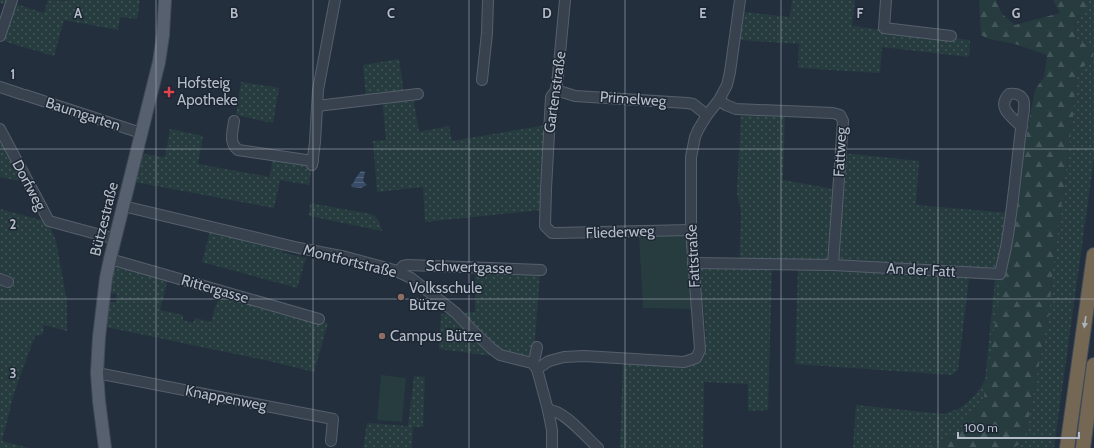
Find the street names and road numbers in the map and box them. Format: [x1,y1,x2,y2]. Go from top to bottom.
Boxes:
street label: Gartenstraße [540,50,570,134]
street label: Primelweg [599,88,667,110]
street label: Baumgarten [43,93,123,135]
street label: Fattweg [830,126,850,177]
street label: Dorfweg [8,157,50,214]
street label: Bützestraße [86,180,122,258]
street label: Fliederweg [585,222,655,242]
street label: Fattstraße [682,224,704,288]
street label: Montfortstraße [301,241,399,281]
street label: Schwertgasse [425,256,513,278]
street label: An der Fatt [886,259,956,281]
street label: Rittergasse [179,271,251,307]
street label: Knappenweg [184,381,269,415]

